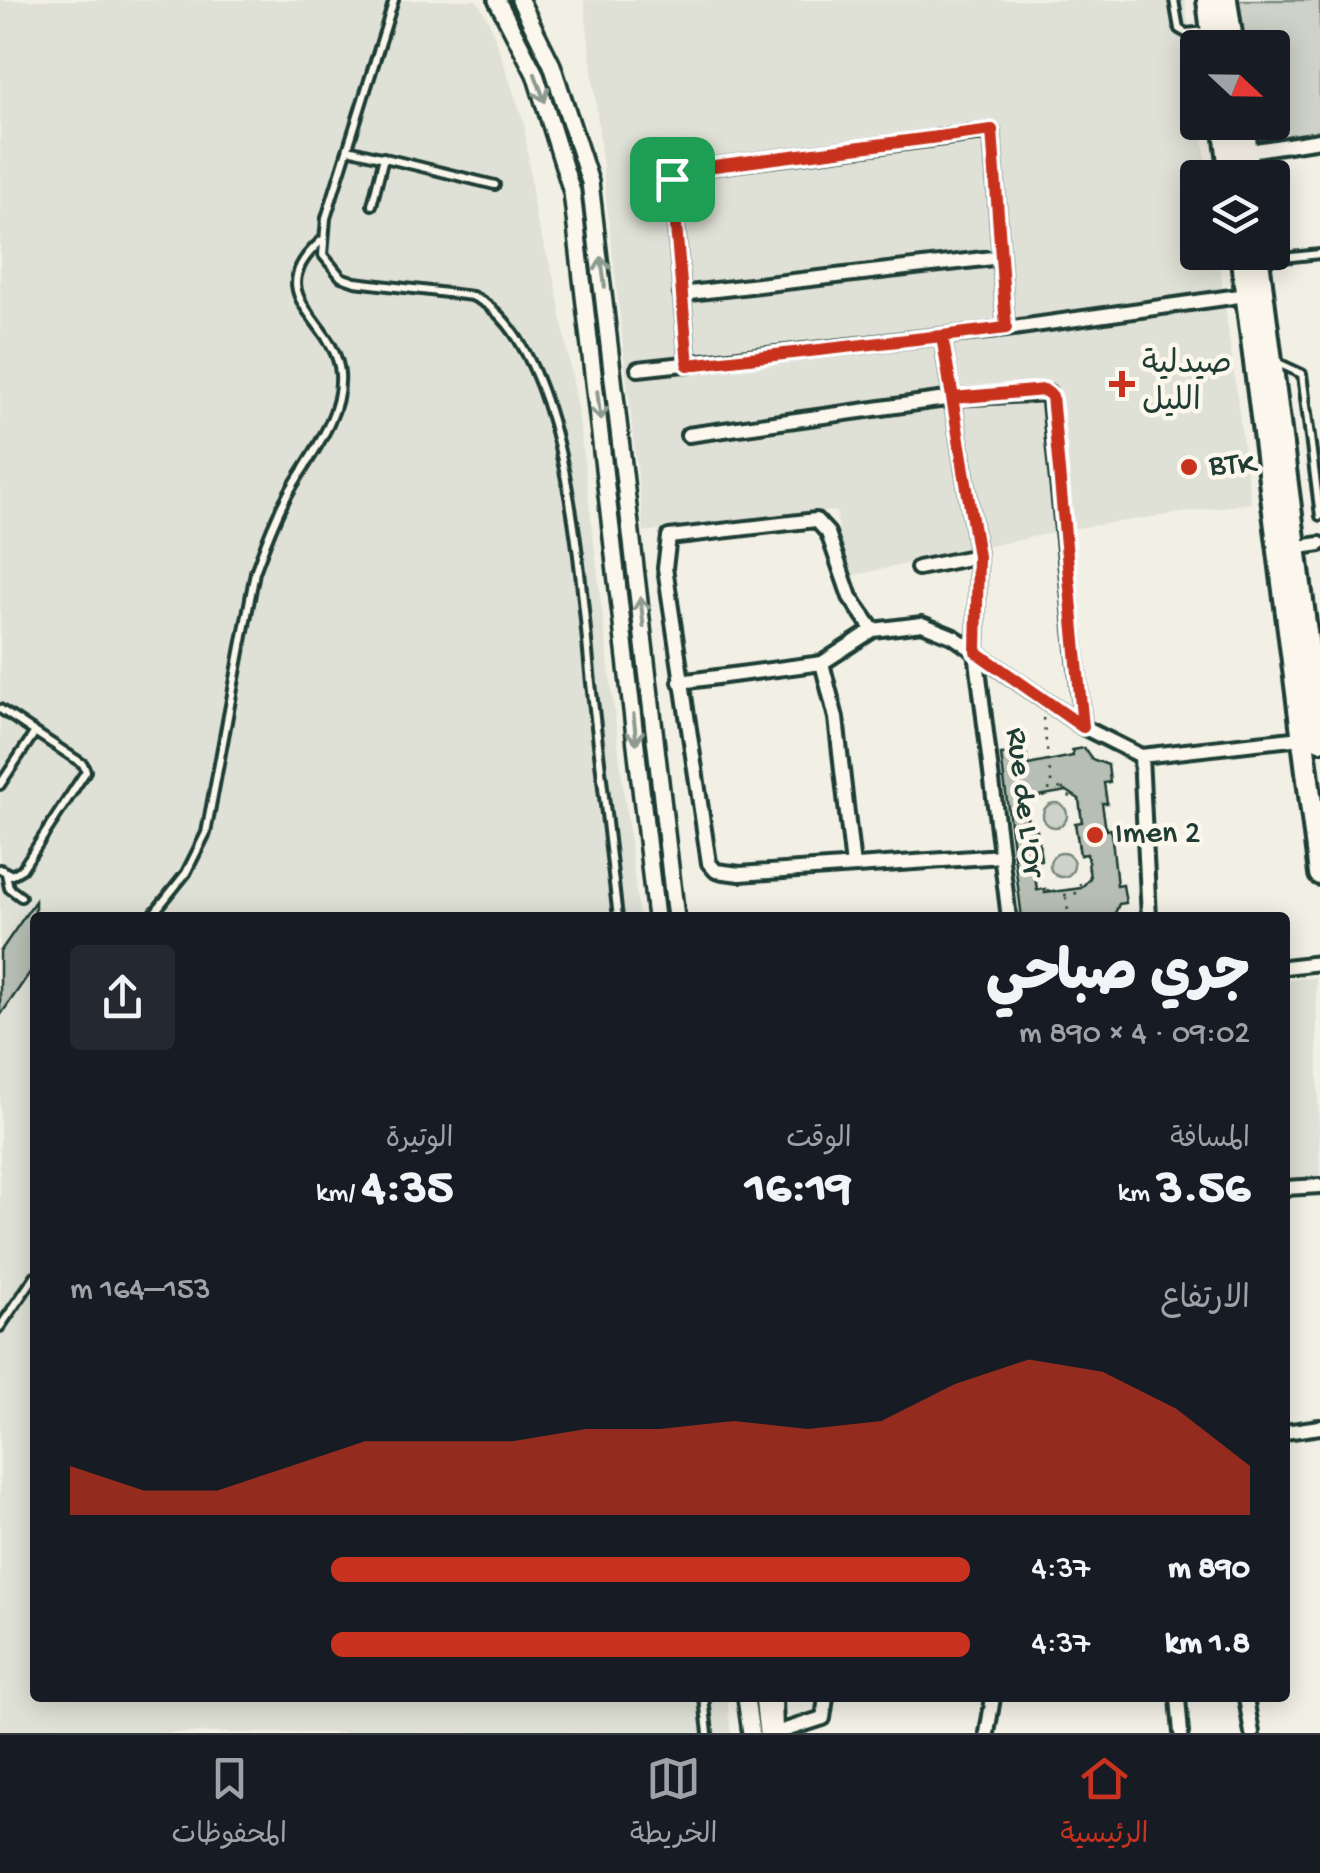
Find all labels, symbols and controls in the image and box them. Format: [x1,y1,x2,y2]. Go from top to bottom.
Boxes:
north arrow [1180,30,1290,140]
map controls [1180,30,1290,270]
one-way arrow [532,71,550,102]
pin [630,137,715,222]
icon: arrive [645,152,700,207]
button: layers [1180,160,1290,270]
one-way arrow [593,256,612,289]
place label: صيدلية الليل [1142,347,1232,422]
marker: صيدلية الليل [1111,373,1133,395]
one-way arrow [590,389,609,421]
place label: BTK [1208,448,1259,486]
marker: BTK [1178,456,1200,478]
one-way arrow [632,596,651,629]
one-way arrow [626,712,645,744]
street label: Rue de L'Or [995,726,1051,881]
place label: Imen 2 [1115,816,1200,854]
marker: Imen 2 [1084,824,1106,846]
button: share [70,945,175,1050]
text: جري صباحي [986,946,1250,1010]
text: 09:02 · 4 × 890 m [1019,1016,1250,1054]
text: الوتيرة [386,1124,453,1157]
text: الوقت [786,1124,852,1157]
text: المسافة [1170,1124,1250,1157]
text: 4:35 [362,1161,453,1220]
text: 16:19 [745,1161,852,1220]
text: 3.56 [1157,1161,1250,1220]
text: /km [316,1178,362,1211]
text: km [1118,1178,1157,1211]
text: 153–164 m [70,1272,211,1310]
text: الارتفاع [1160,1282,1250,1320]
text: 4:37 [1032,1551,1090,1589]
text: 890 m [1168,1551,1250,1589]
text: 4:37 [1032,1626,1090,1664]
text: 1.8 km [1165,1626,1250,1664]
tab: المحفوظات [172,1751,287,1857]
tab: الخريطة [630,1751,717,1857]
tab: الرئيسية [1061,1751,1148,1857]

